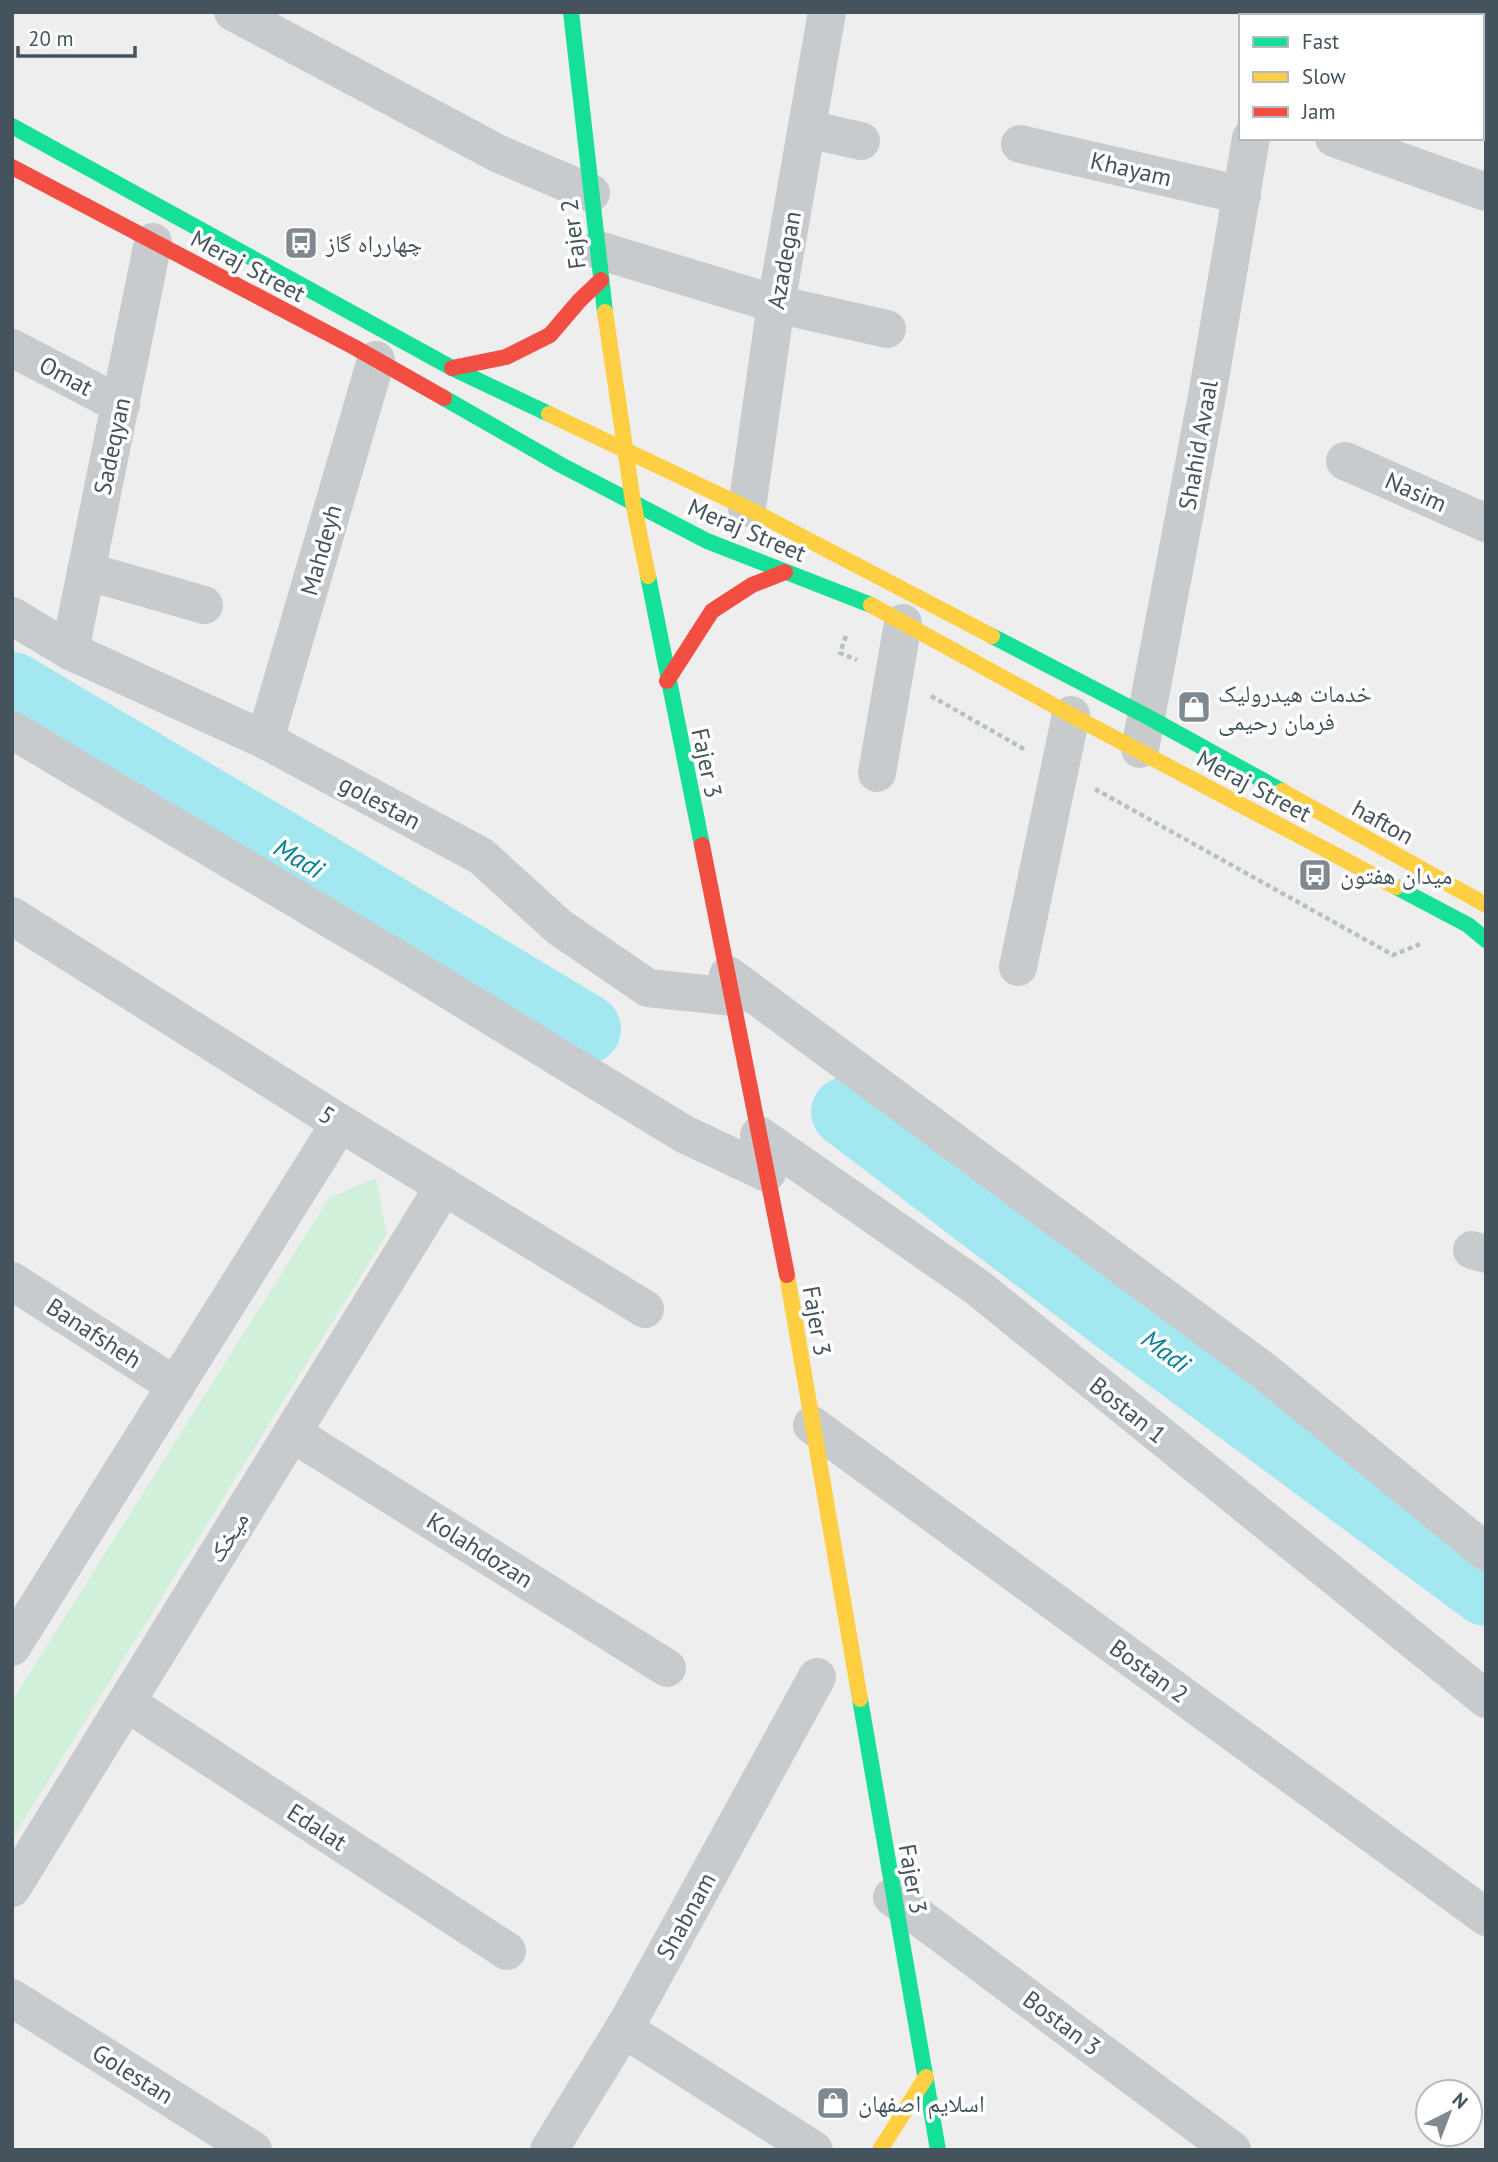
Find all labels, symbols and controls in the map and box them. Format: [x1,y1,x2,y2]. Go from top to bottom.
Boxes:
scale bar [18,14,135,58]
legend [1239,14,1484,140]
text: 20 m [28,25,74,52]
text: Fast [1302,28,1339,55]
text: Slow [1302,63,1346,90]
text: Jam [1301,98,1336,125]
street label: Khayam [1087,145,1175,193]
street label: Fajer 2 [553,197,593,271]
street label: Azadegan [760,209,808,311]
street label: Meraj Street [185,223,311,309]
bus stop icon: چهارراه گاز [282,224,320,262]
place label: چهارراه گاز [325,228,422,259]
street label: Omat [34,349,98,403]
street label: Shahid Avaal [1171,378,1225,512]
street label: Sadeqyan [87,395,137,497]
street label: Nasim [1380,465,1452,519]
street label: Meraj Street [683,491,811,569]
street label: Mahdeyh [293,501,349,599]
place label: خدمات هیدرولیک فرمان رحیمی [1218,678,1372,737]
shop icon: خدمات هیدرولیک فرمان رحیمی [1175,688,1213,726]
street label: Fajer 3 [685,725,729,801]
street label: Meraj Street [1191,743,1317,829]
street label: golestan [334,768,426,836]
street label: hafton [1347,792,1419,852]
water label: Madi [268,830,331,886]
bus stop icon: میدان هفتون [1296,856,1334,894]
place label: میدان هفتون [1340,860,1453,891]
street label: 5 [313,1098,341,1132]
street label: Fajer 3 [796,1284,838,1358]
street label: Banafsheh [41,1291,147,1375]
water label: Madi [1135,1322,1198,1381]
street label: Bostan 1 [1083,1370,1173,1450]
street label: Kolahdozan [421,1505,539,1595]
street label: میخک [200,1506,256,1568]
street label: Bostan 2 [1104,1632,1194,1710]
street label: Edalat [281,1796,353,1858]
street label: Fajer 3 [892,1842,934,1916]
street label: Shabnam [649,1867,723,1965]
street label: Bostan 3 [1017,1984,1107,2062]
street label: Golestan [87,2037,179,2111]
north arrow [1414,2078,1484,2148]
shop icon: اسلایم اصفهان [814,2084,852,2122]
text: N [1448,2087,1473,2113]
place label: اسلایم اصفهان [858,2088,985,2120]

